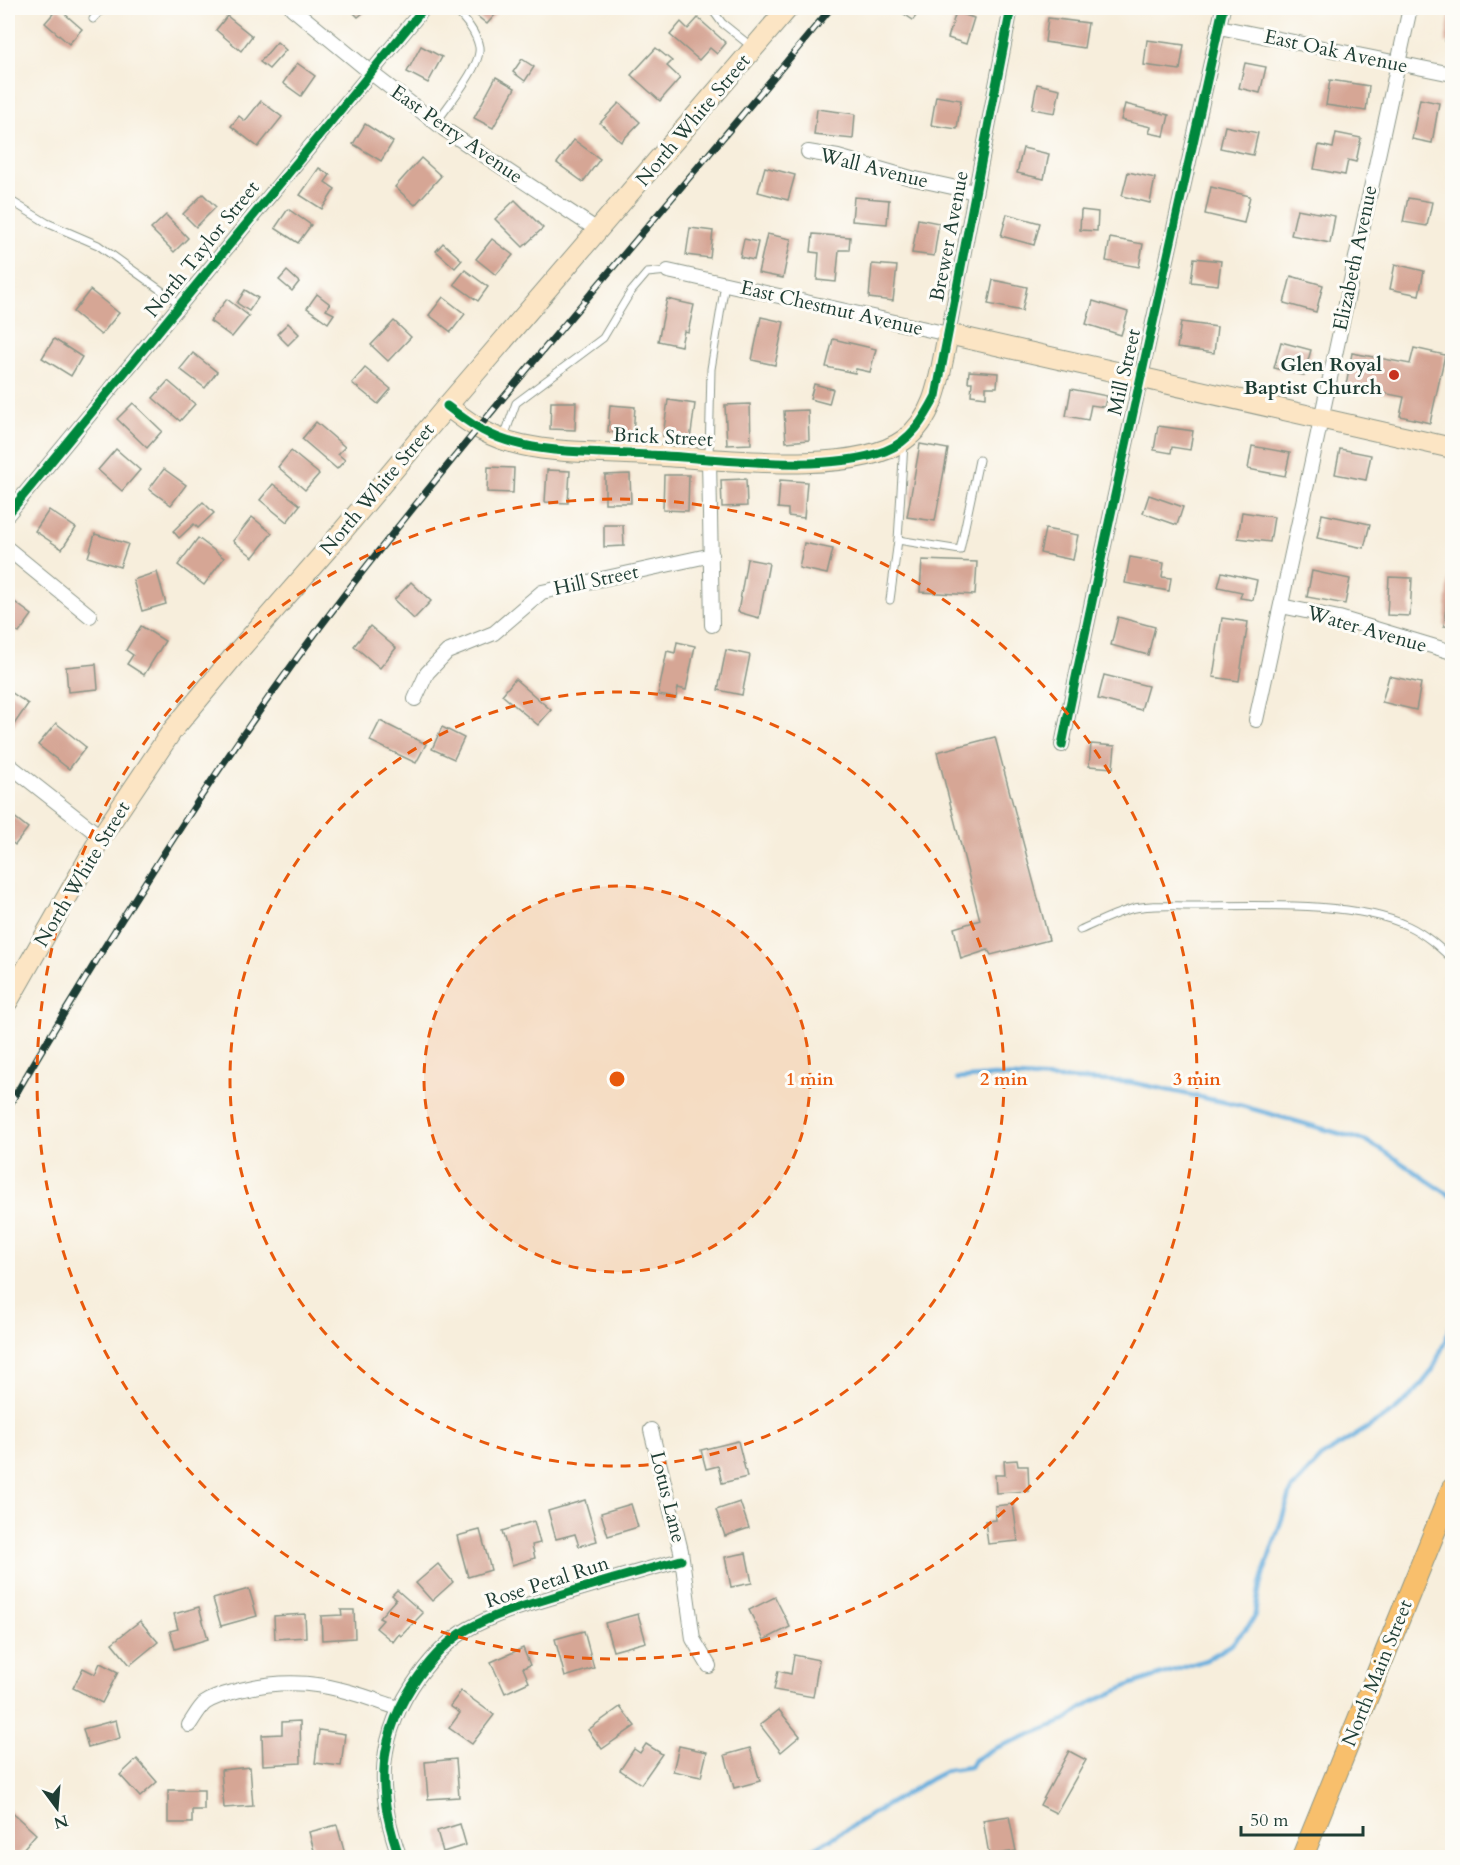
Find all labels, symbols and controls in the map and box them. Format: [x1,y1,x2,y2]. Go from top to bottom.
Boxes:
street label: East Oak Avenue [1262,23,1410,79]
street label: North White Street [629,47,757,192]
street label: East Perry Avenue [386,78,528,190]
street label: Wall Avenue [816,141,931,195]
street label: Brewer Avenue [923,168,975,304]
street label: North Taylor Street [139,175,266,323]
street label: Elizabeth Avenue [1326,183,1384,333]
street label: East Chestnut Avenue [738,274,926,342]
street label: Mill Street [1101,325,1147,418]
place label: Glen Royal Baptist Church [1243,351,1383,401]
marker: Glen Royal Baptist Church [1387,368,1401,382]
street label: North White Street [313,416,441,561]
street label: Brick Street [612,421,714,453]
street label: Hill Street [551,558,642,602]
street label: Water Avenue [1303,599,1430,659]
street label: North White Street [28,796,137,952]
text: 1 min [786,1067,834,1092]
text: 2 min [980,1067,1028,1092]
text: 3 min [1173,1067,1221,1092]
centre of rings [607,1069,627,1089]
street label: Lotus Lane [644,1448,692,1546]
street label: Rose Petal Run [482,1549,613,1615]
street label: North Main Street [1335,1595,1419,1750]
north arrow [27,1778,87,1838]
scale bar [1241,1799,1362,1837]
text: 50 m [1250,1808,1289,1833]
text: N [51,1809,71,1834]

